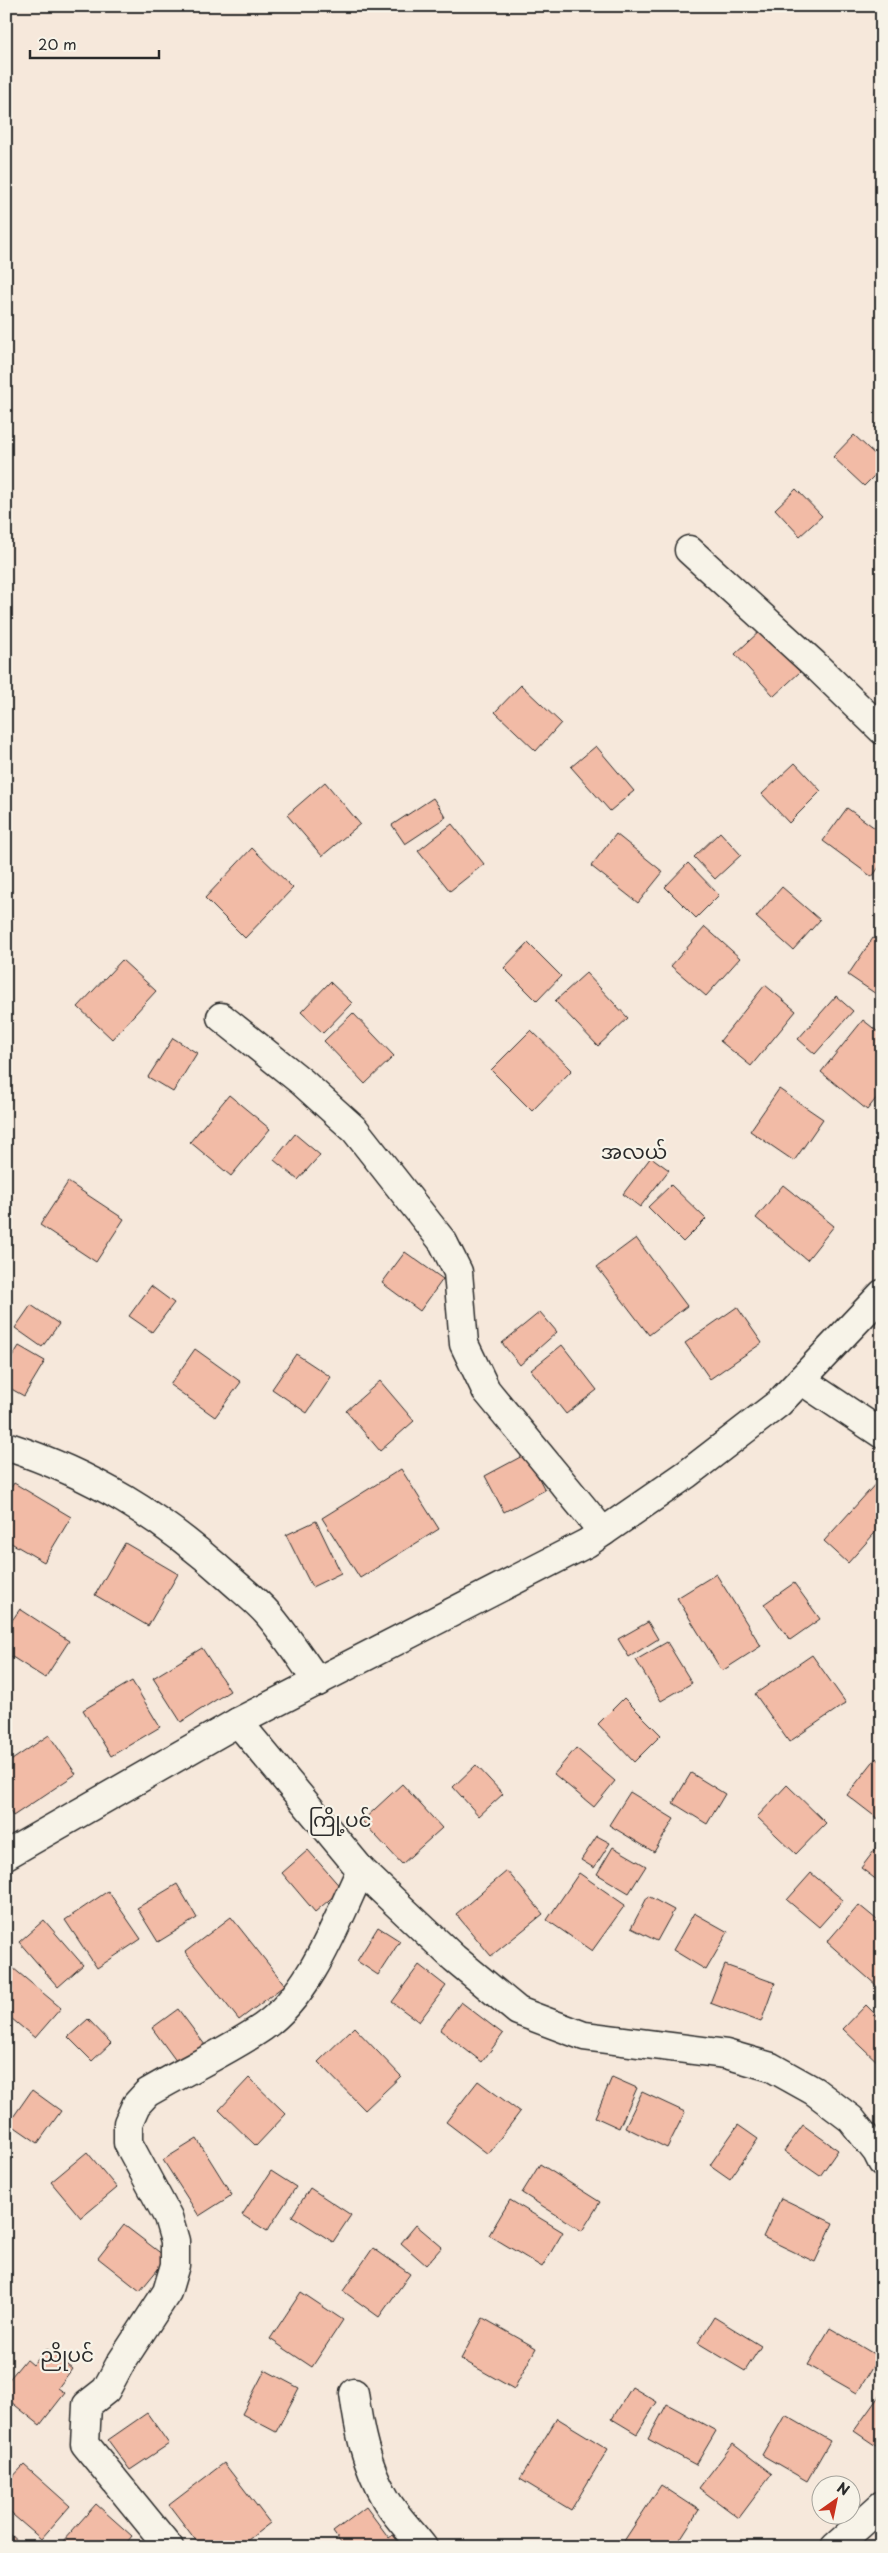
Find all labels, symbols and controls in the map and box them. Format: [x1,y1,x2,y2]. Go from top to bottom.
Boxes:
scale bar [30,28,159,60]
text: 20 m [38,32,77,55]
district label: အလယ် [601,1136,667,1166]
district label: ကြို့ပင် [309,1804,371,1836]
district label: ညိုပင် [40,2339,94,2371]
north arrow [810,2476,860,2526]
text: N [833,2477,854,2501]

